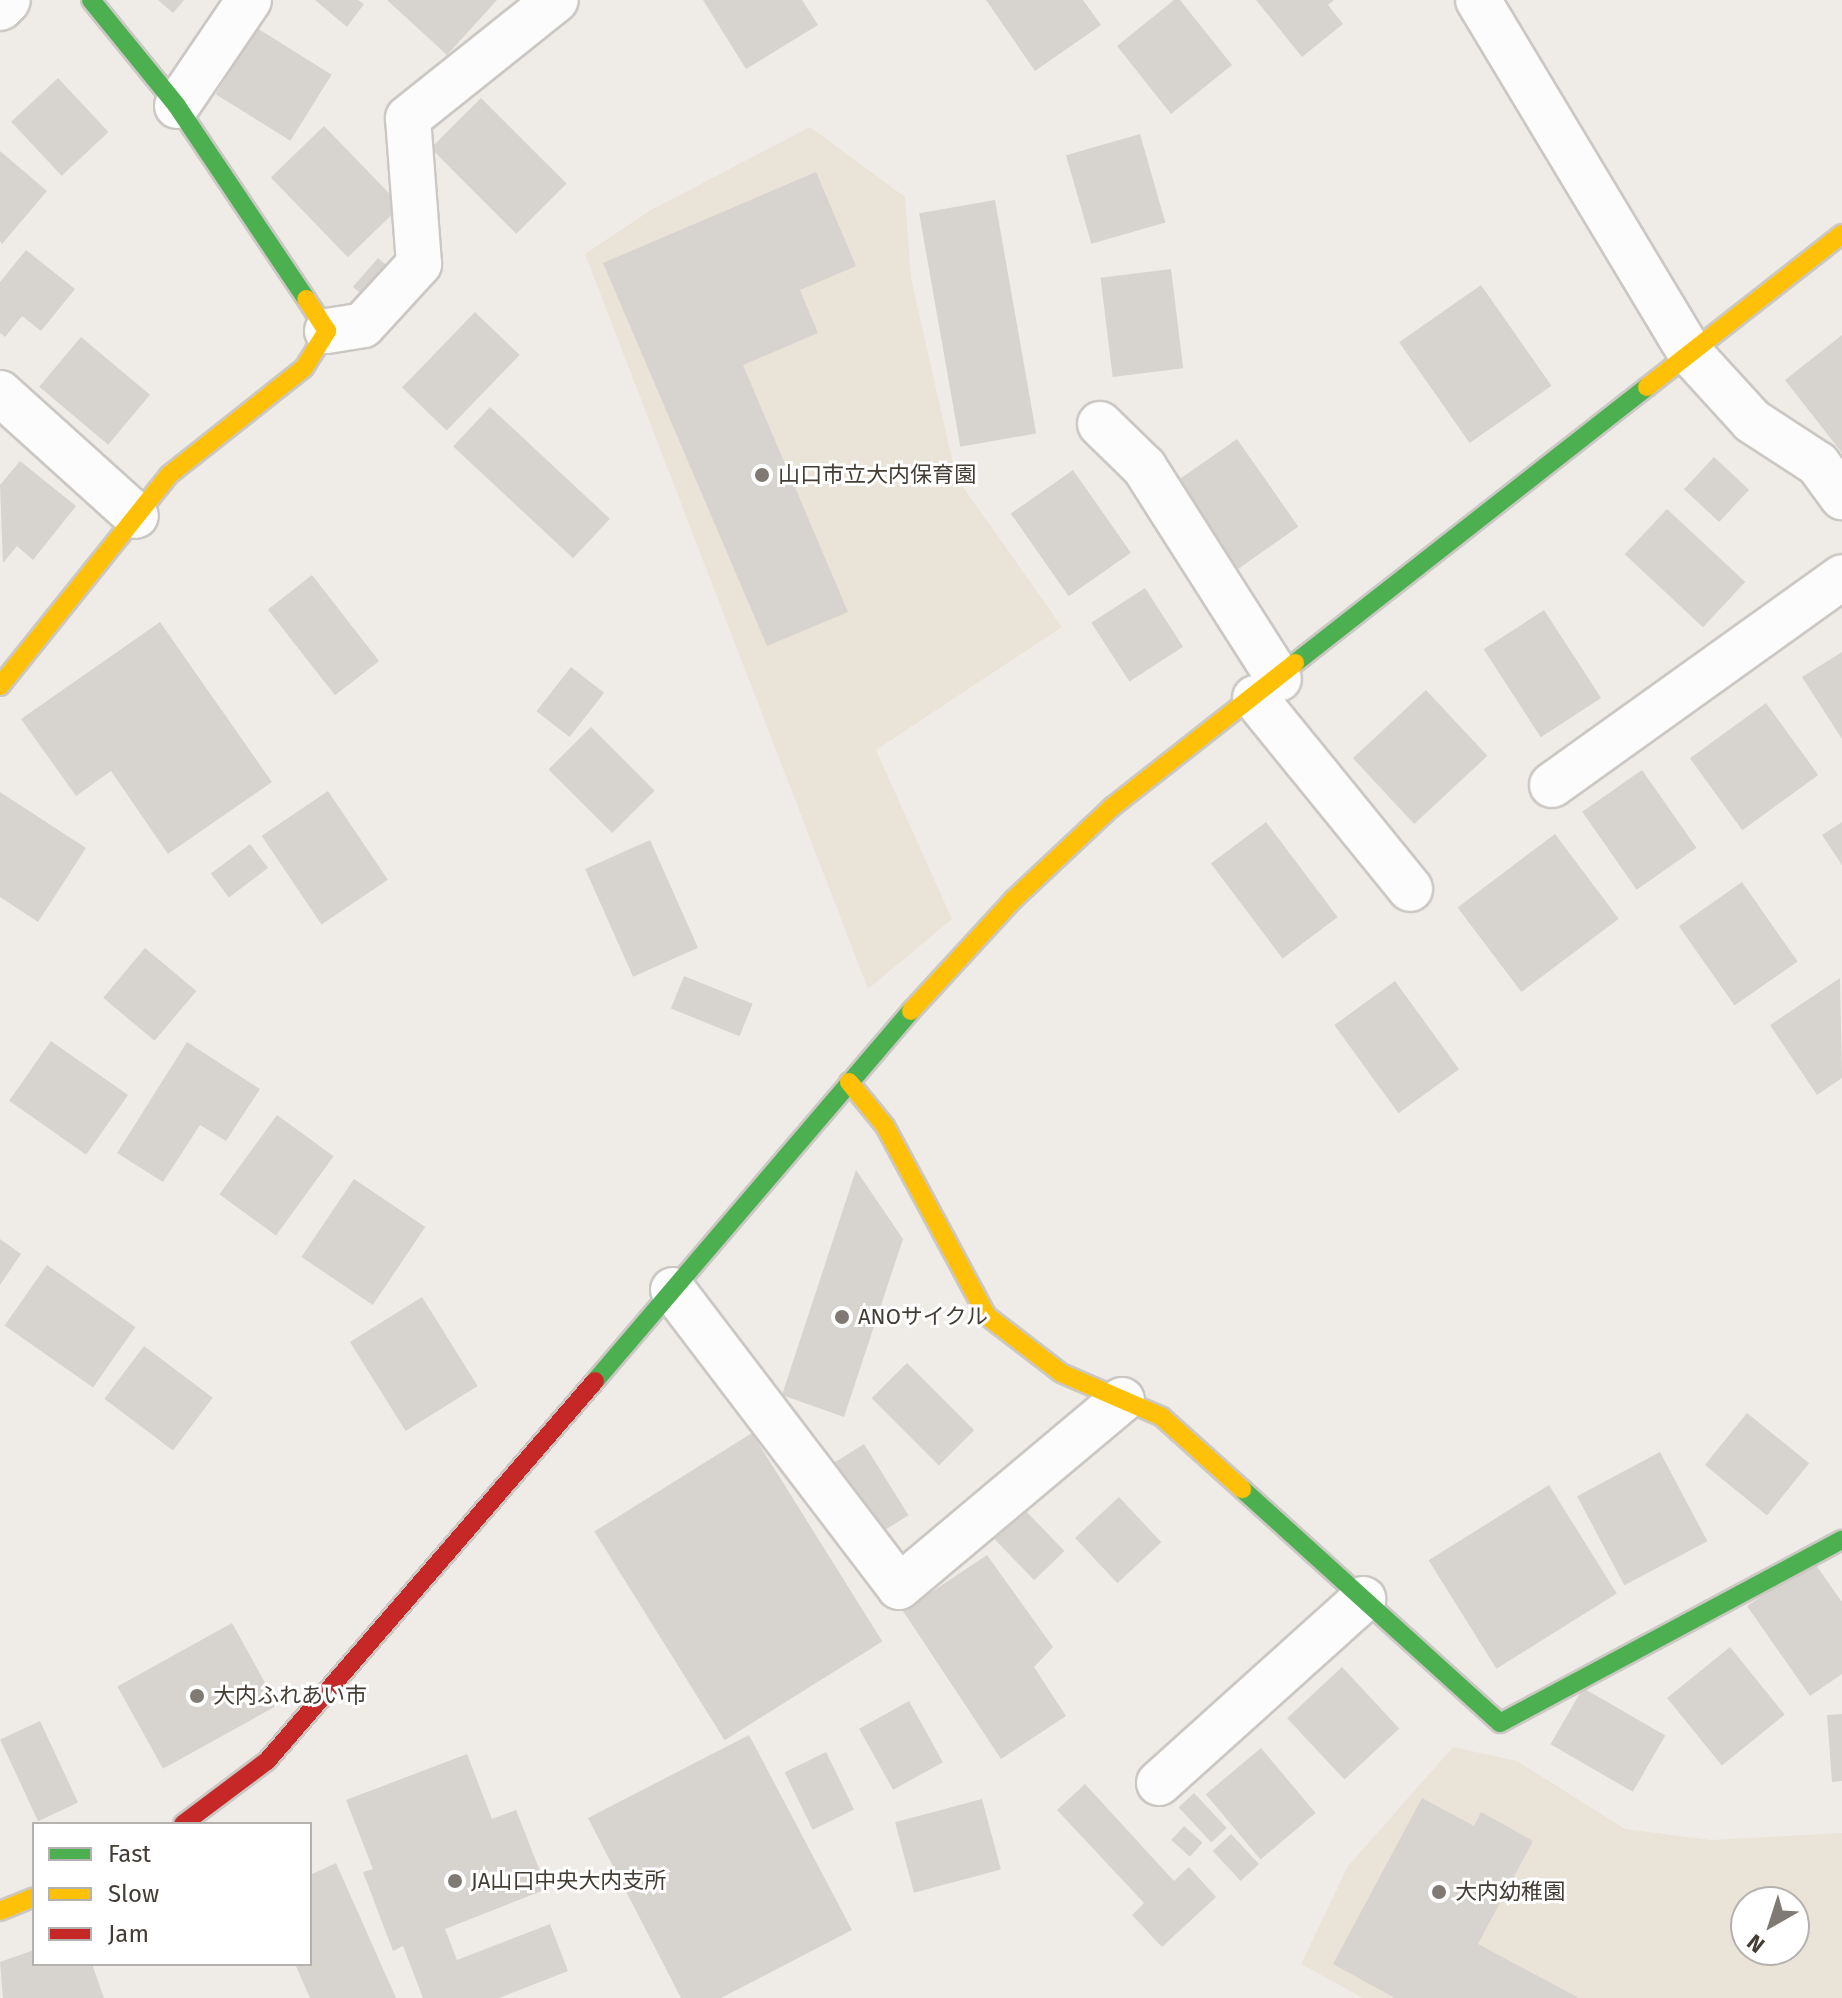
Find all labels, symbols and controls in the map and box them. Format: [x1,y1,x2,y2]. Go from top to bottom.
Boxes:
place label: 山口市立大内保育園 [778,462,976,488]
marker: 山口市立大内保育園 [753,466,771,484]
place label: ANOサイクル [858,1304,989,1330]
marker: ANOサイクル [833,1308,851,1326]
place label: 大内ふれあい市 [213,1683,367,1709]
marker: 大内ふれあい市 [188,1687,206,1705]
legend [32,1822,312,1966]
text: Fast [108,1840,151,1868]
place label: JA山口中央大内支所 [471,1868,666,1894]
marker: JA山口中央大内支所 [446,1872,464,1890]
place label: 大内幼稚園 [1455,1879,1565,1905]
text: Slow [108,1880,159,1908]
marker: 大内幼稚園 [1430,1883,1448,1901]
north arrow [1730,1886,1810,1966]
text: Jam [108,1920,149,1948]
text: N [1742,1928,1770,1959]

